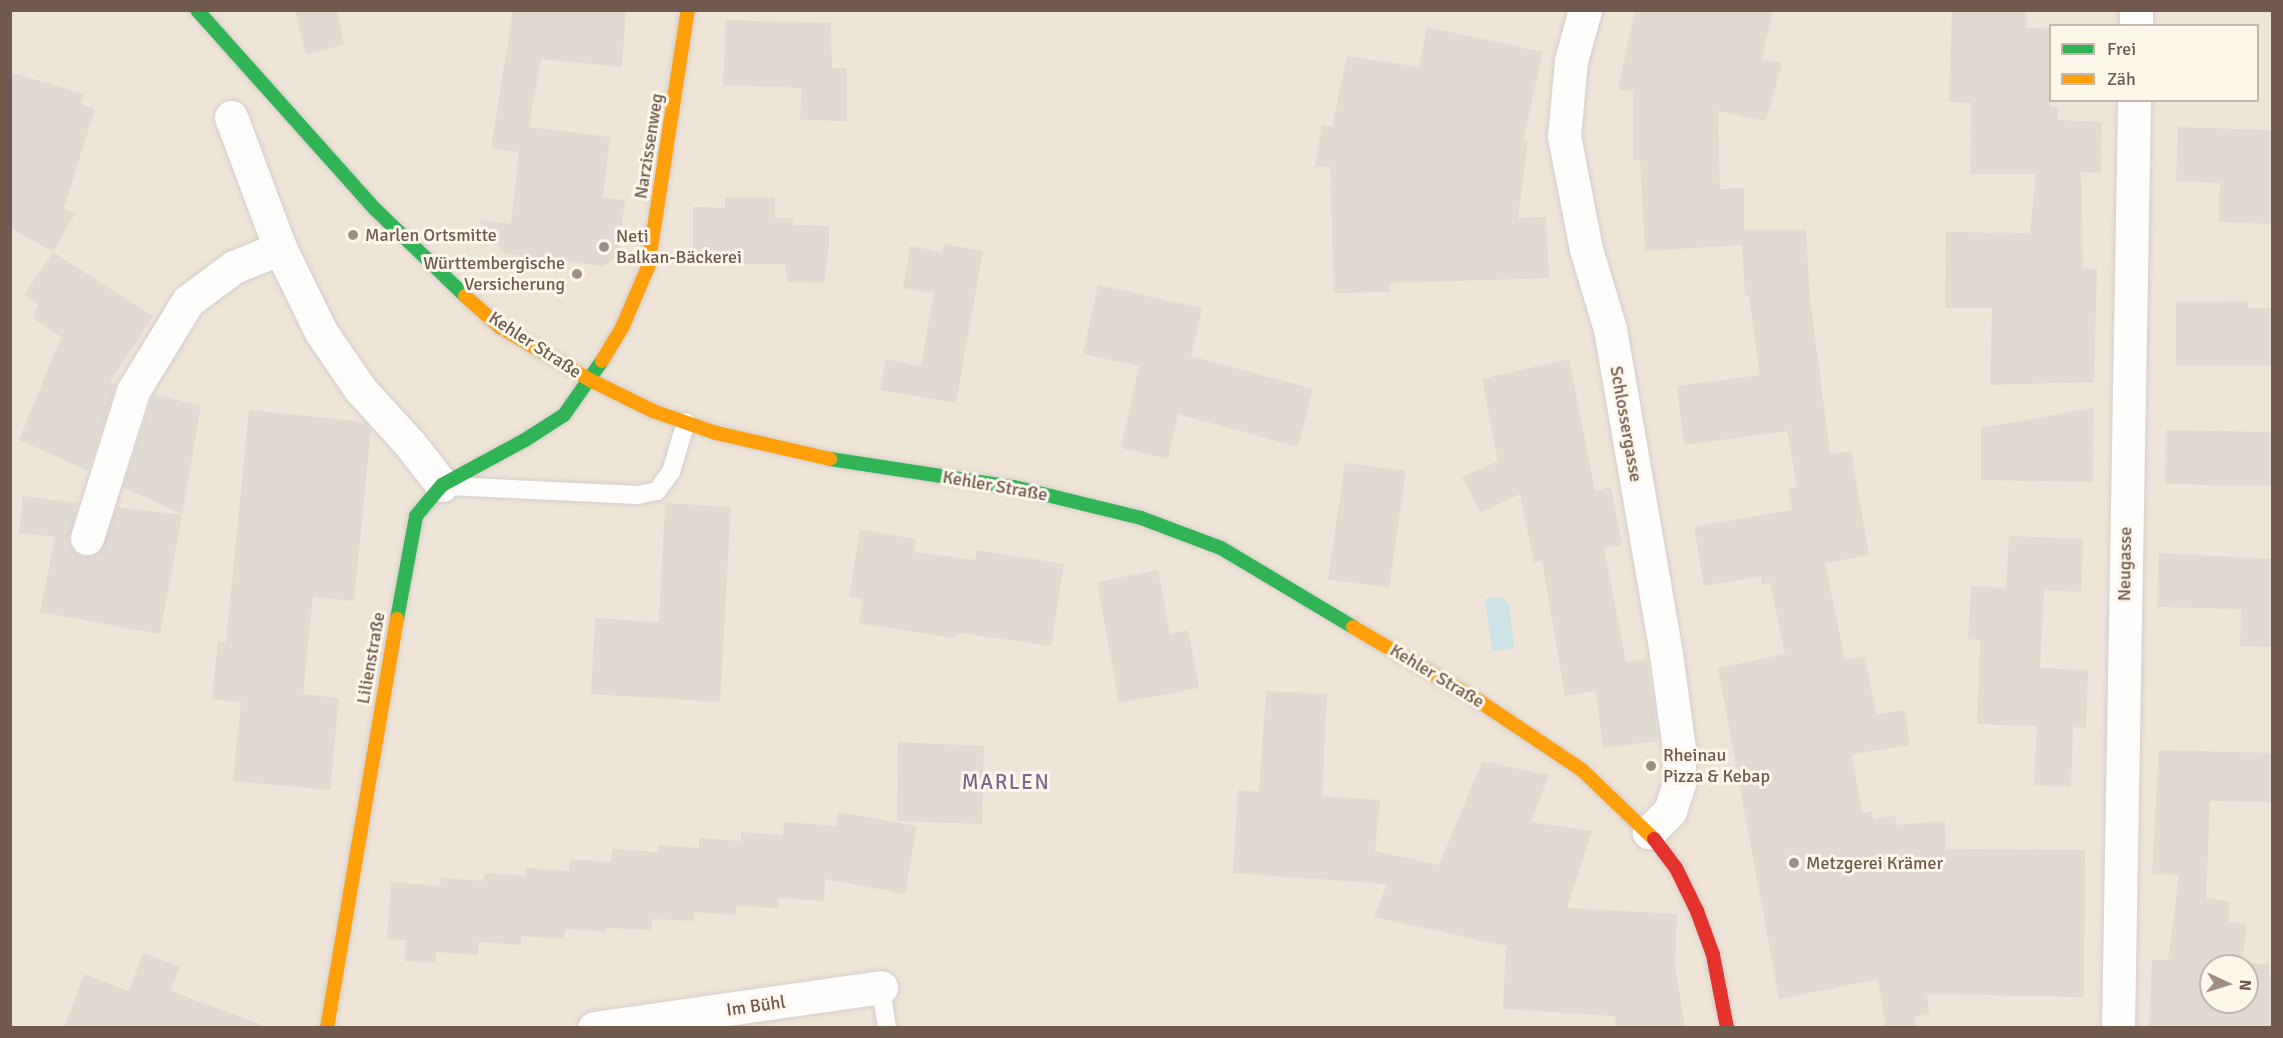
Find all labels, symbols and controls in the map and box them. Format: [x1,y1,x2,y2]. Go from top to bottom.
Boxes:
legend [2049,24,2259,102]
text: Frei [2107,38,2136,60]
text: Zäh [2107,68,2136,90]
street label: Narzissenweg [630,92,668,200]
place label: Marlen Ortsmitte [365,224,497,246]
place label: Neti Balkan-Bäckerei [616,226,742,268]
marker: Marlen Ortsmitte [346,228,360,242]
marker: Neti Balkan-Bäckerei [597,240,611,254]
place label: Württembergische Versicherung [423,253,565,296]
marker: Württembergische Versicherung [570,267,584,281]
street label: Kehler Straße [485,307,585,383]
street label: Schlossergasse [1605,364,1647,484]
street label: Kehler Straße [941,466,1049,506]
street label: Neugasse [2114,527,2136,601]
street label: Lilienstraße [352,610,390,706]
street label: Kehler Straße [1386,639,1488,713]
place label: Rheinau Pizza & Kebap [1663,745,1770,788]
marker: Rheinau Pizza & Kebap [1644,759,1658,773]
district label: MARLEN [962,769,1050,795]
place label: Metzgerei Krämer [1806,852,1943,874]
marker: Metzgerei Krämer [1787,856,1801,870]
north arrow [2199,954,2259,1014]
text: N [2235,979,2255,991]
street label: Im Bühl [725,991,787,1021]

